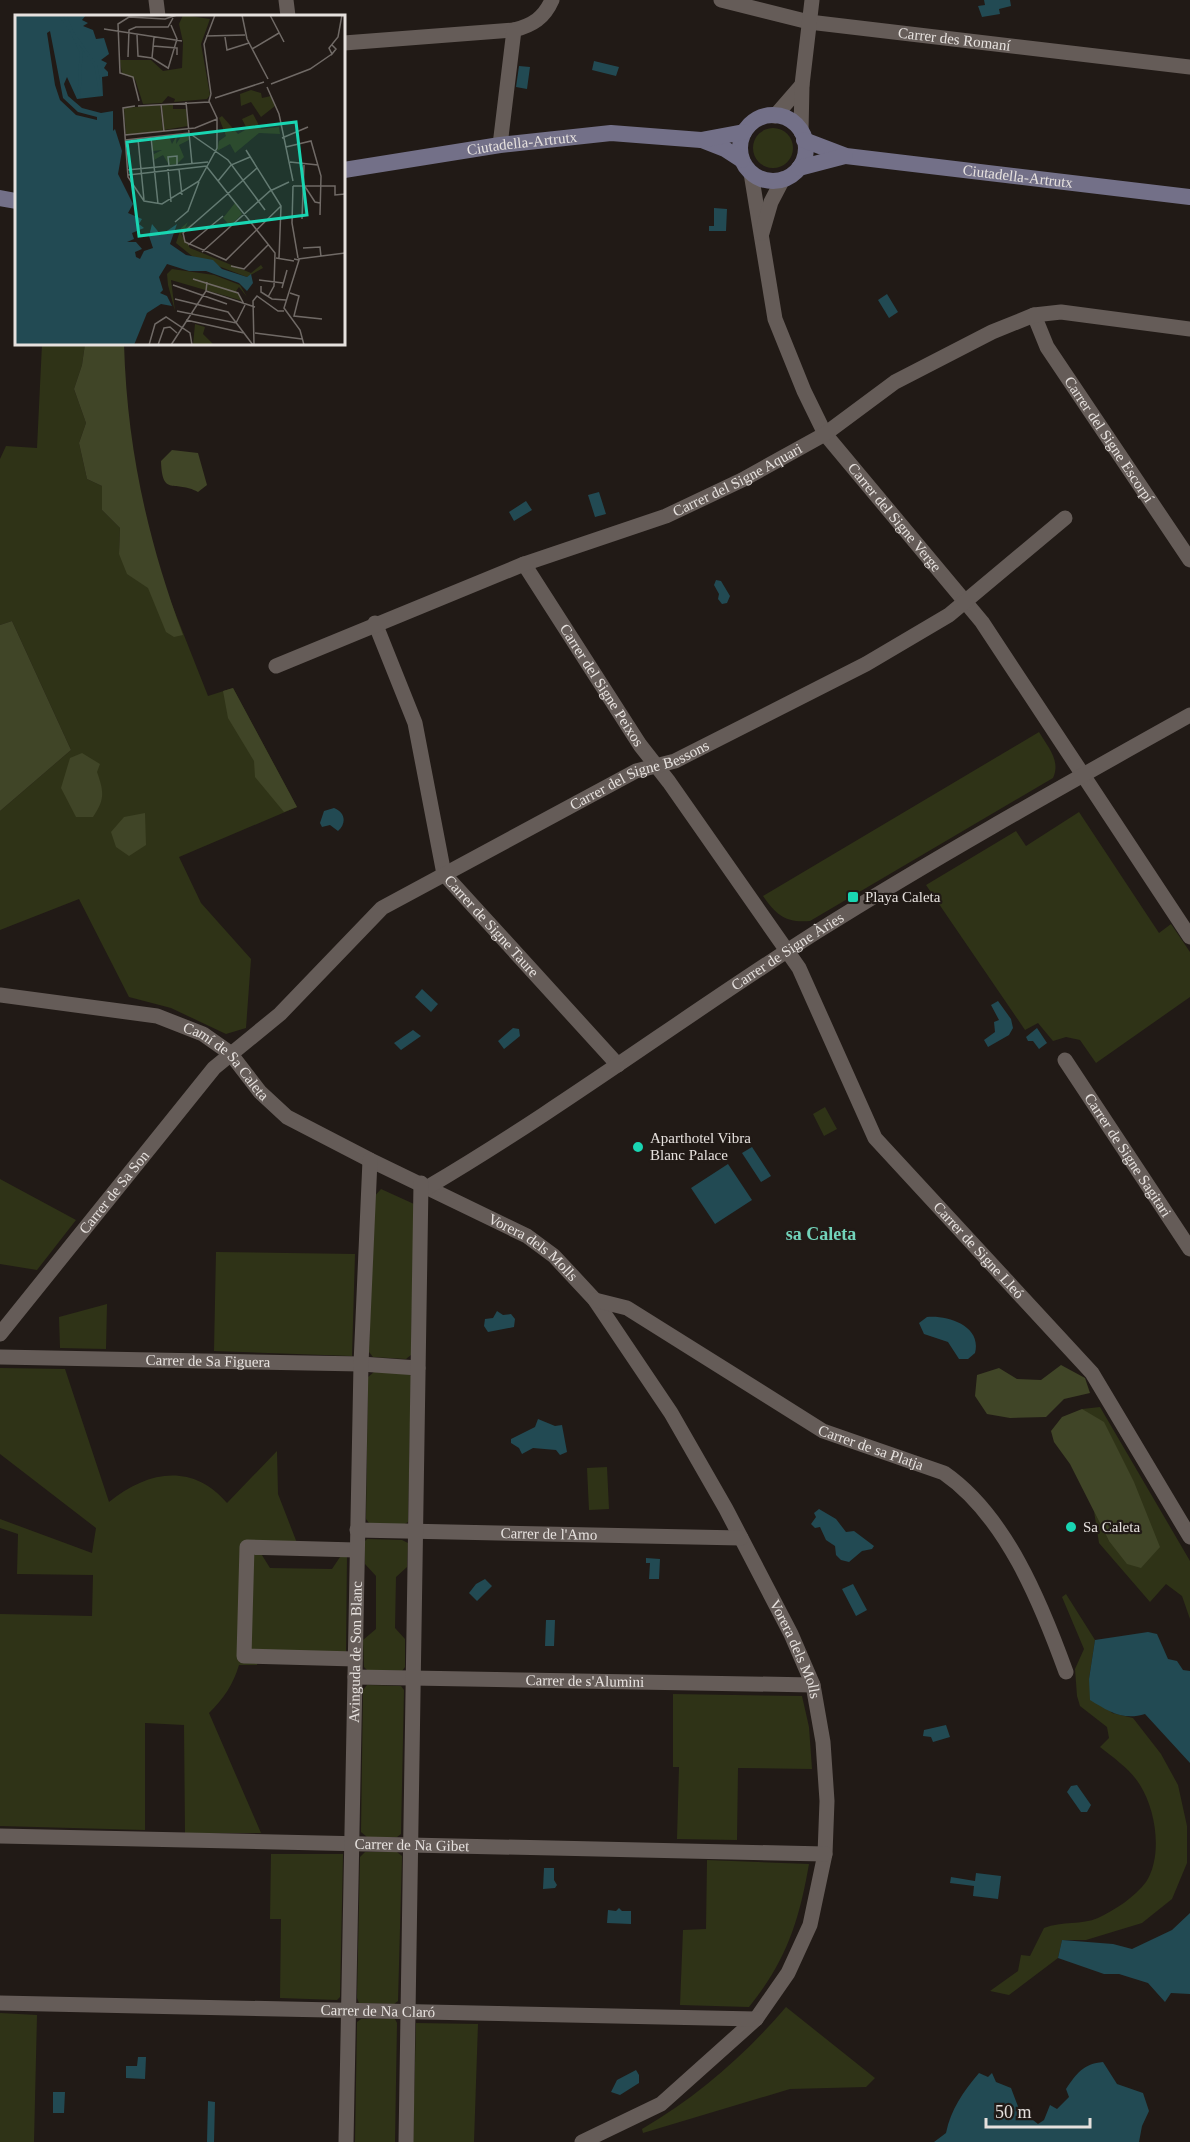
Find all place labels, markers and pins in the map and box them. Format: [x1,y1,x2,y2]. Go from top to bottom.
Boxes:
place label: Playa Caleta [865,889,941,905]
marker: Playa Caleta [846,890,860,904]
place label: Aparthotel Vibra Blanc Palace [650,1130,751,1163]
marker: Aparthotel Vibra Blanc Palace [631,1140,645,1154]
place label: Sa Caleta [1083,1519,1140,1535]
marker: Sa Caleta [1064,1520,1078,1534]

